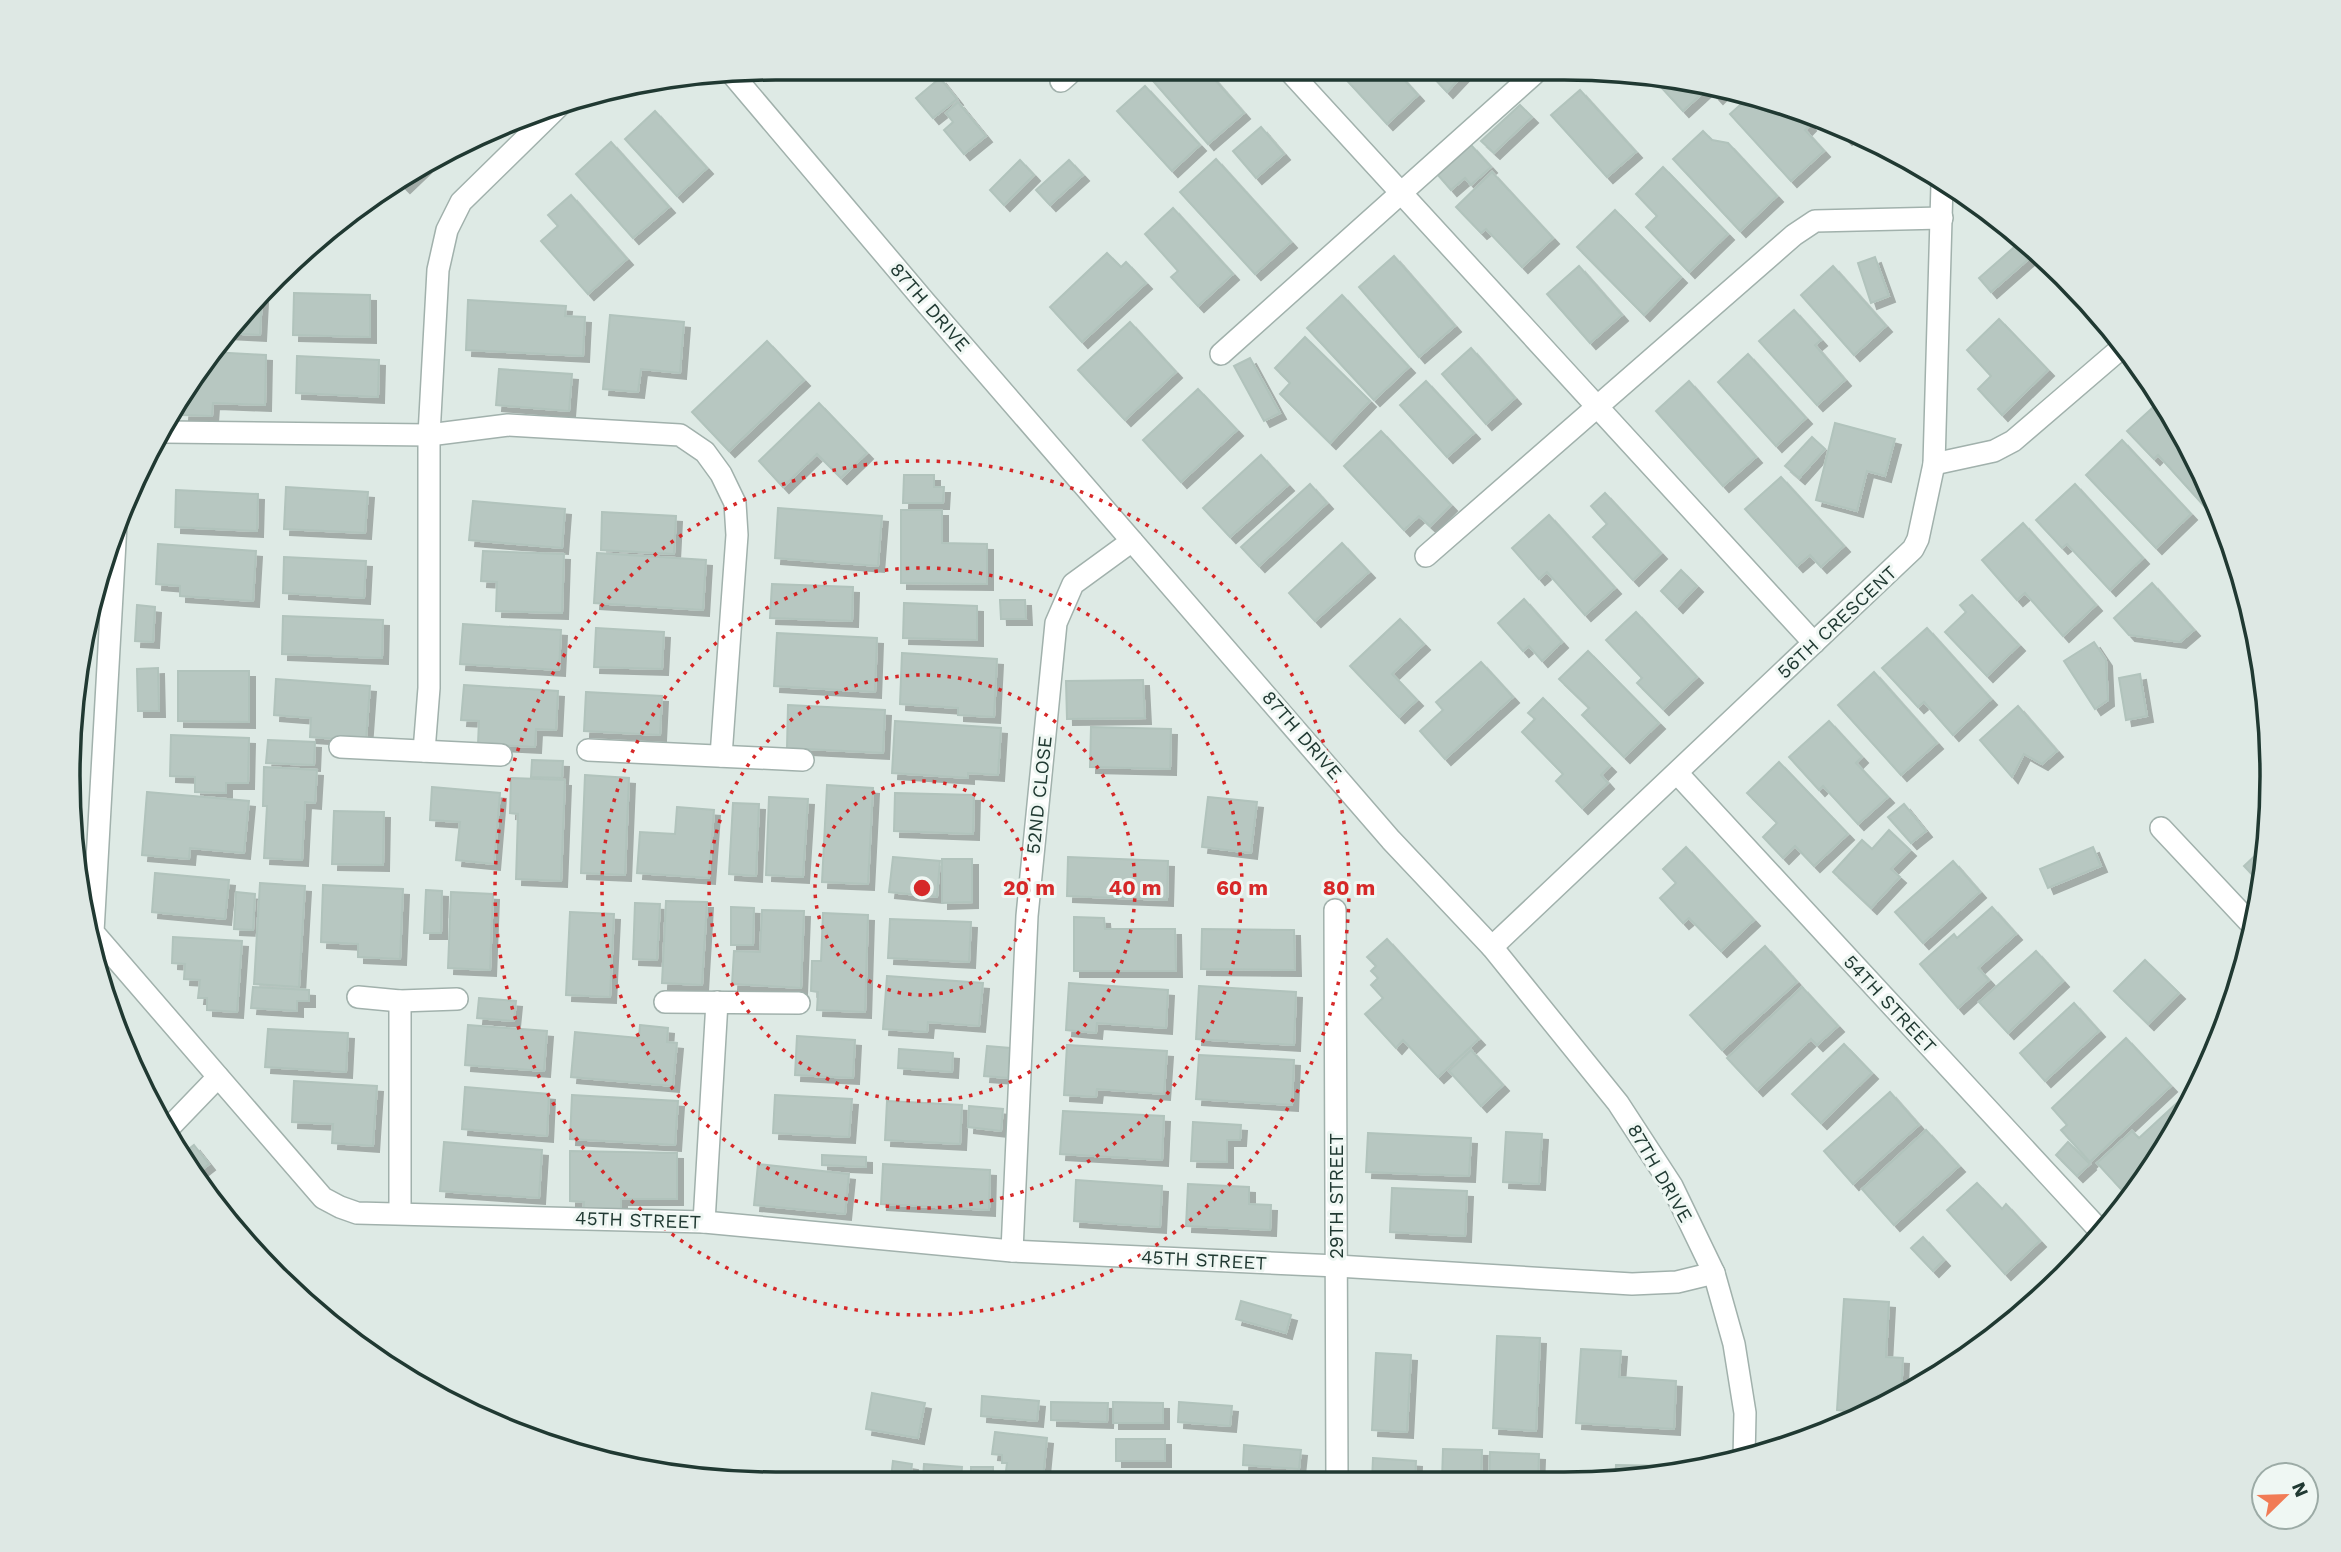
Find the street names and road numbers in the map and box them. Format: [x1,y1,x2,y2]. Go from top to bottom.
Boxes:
street label: 87TH DRIVE [885,258,975,356]
street label: 56TH CRESCENT [1772,561,1902,683]
street label: 87TH DRIVE [1257,686,1347,784]
street label: 52ND CLOSE [1021,735,1057,855]
street label: 54TH STREET [1839,950,1941,1058]
street label: 87TH DRIVE [1623,1120,1697,1226]
street label: 29TH STREET [1325,1133,1348,1259]
street label: 45TH STREET [575,1206,701,1234]
street label: 45TH STREET [1140,1245,1268,1275]

